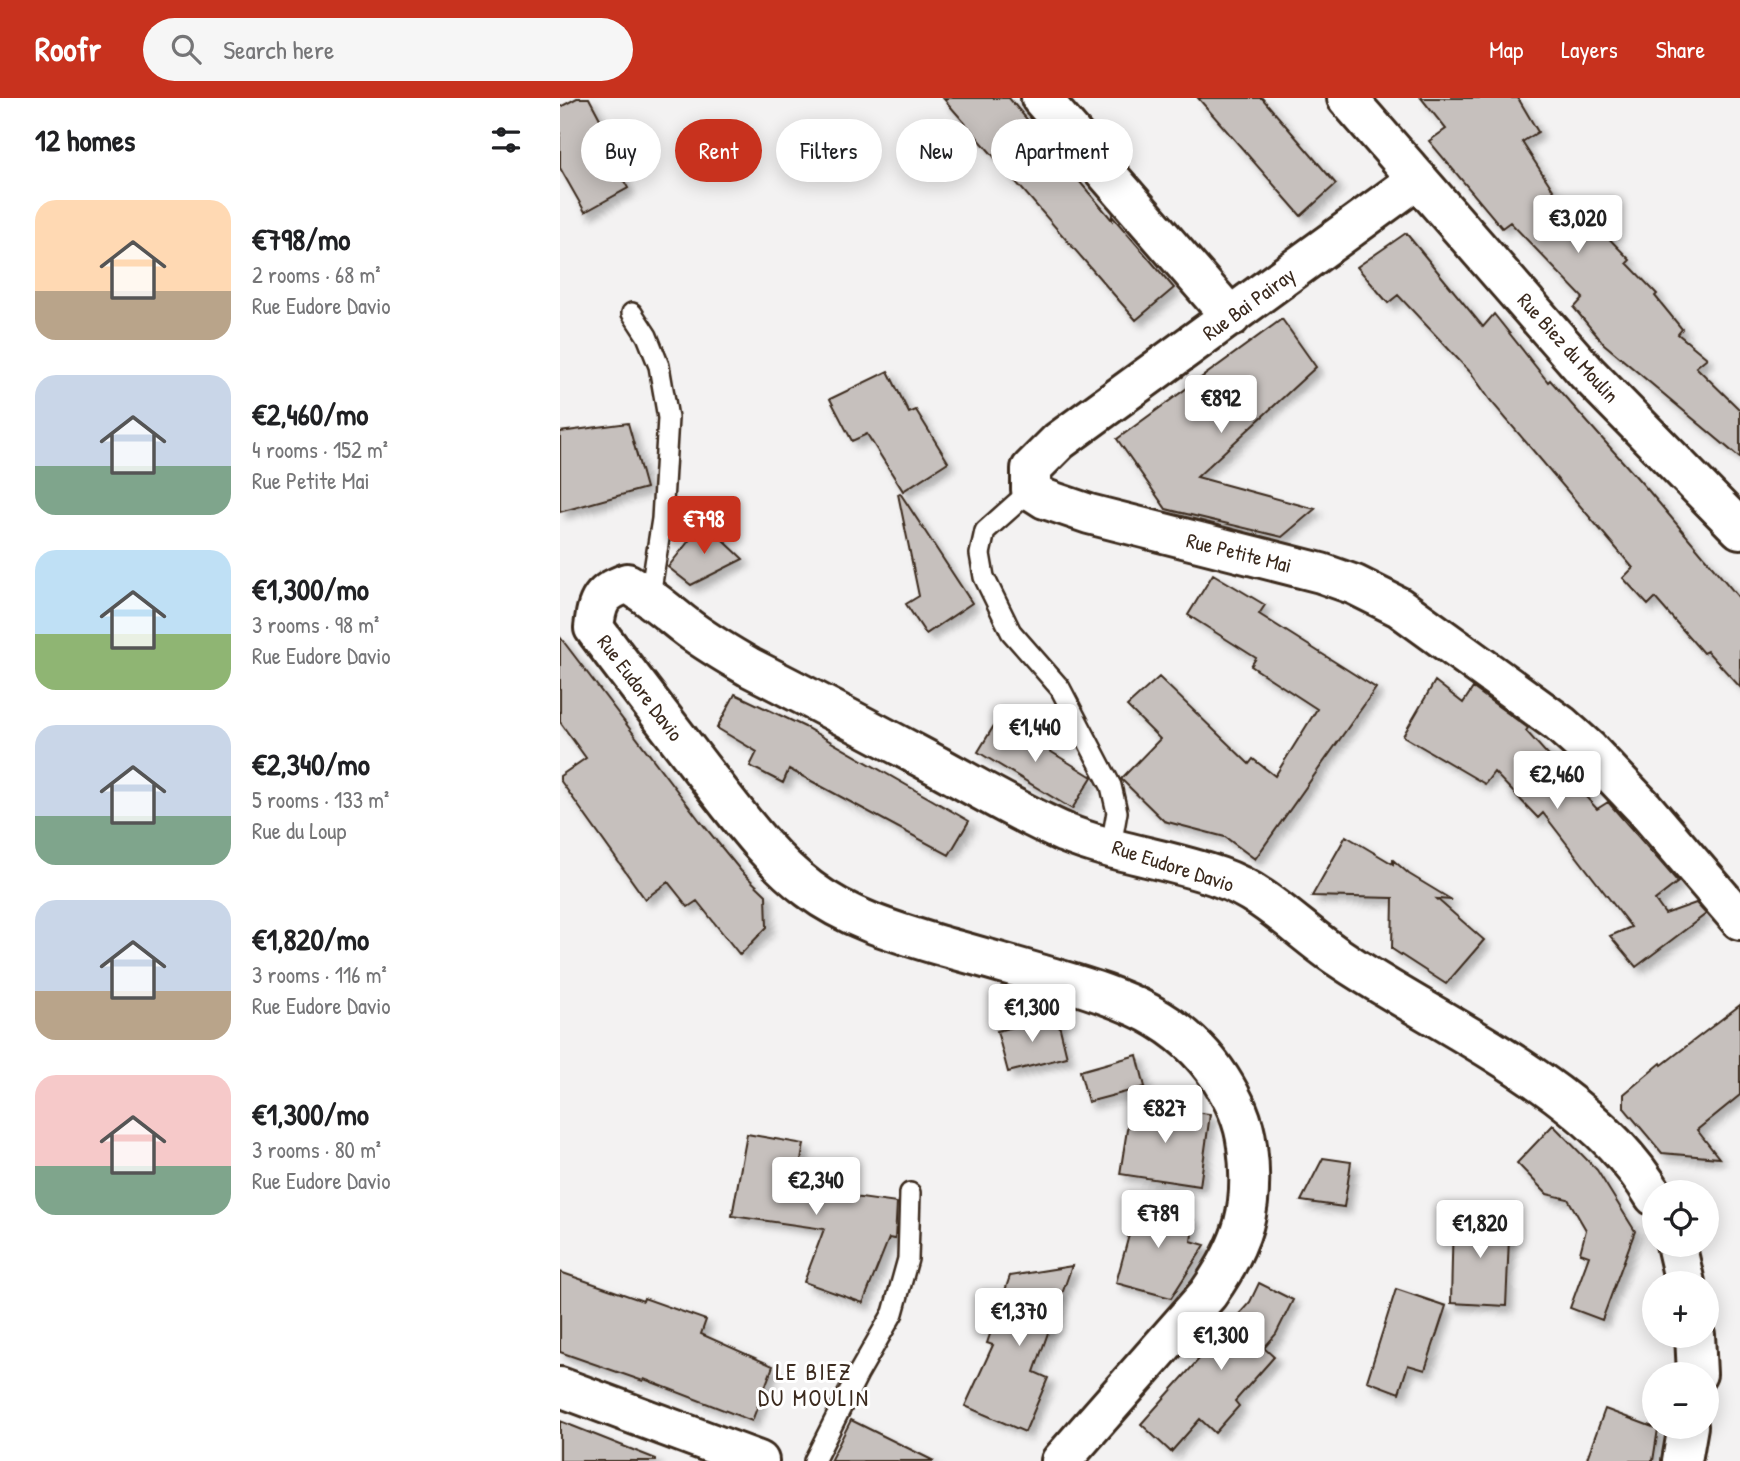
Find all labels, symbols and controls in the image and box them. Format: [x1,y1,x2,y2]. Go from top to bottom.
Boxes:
search box [143,18,633,81]
text: Roofr [35,27,101,71]
icon: search [167,30,205,68]
text: Search here [223,32,334,67]
text: Map [1489,33,1523,65]
text: Layers [1561,33,1618,65]
text: Share [1656,33,1705,65]
chip: Buy [581,119,661,182]
chip: Rent [675,119,762,182]
chip: Filters [776,119,882,182]
chip: New [896,119,977,182]
chip: Apartment [991,119,1133,182]
text: 12 homes [35,120,135,160]
icon: filters [487,121,525,159]
pin: €3,020 [1521,195,1635,255]
text: €3,020 [1549,202,1607,233]
text: €798/mo [252,219,350,259]
icon: home [91,228,175,312]
text: 2 rooms · 68 m² [252,259,380,290]
street label: Rue Bai Pairay [1197,260,1301,347]
street label: Rue Biez du Moulin [1511,286,1626,409]
text: Rue Eudore Davio [252,290,391,321]
pin: €892 [1180,376,1262,435]
text: €892 [1201,382,1241,413]
text: €2,460/mo [252,394,368,434]
icon: home [91,403,175,487]
text: 4 rooms · 152 m² [252,434,388,465]
text: Rue Petite Mai [252,465,370,496]
pin: €798 [663,496,745,556]
text: €798 [684,503,724,534]
street label: Rue Petite Mai [1184,525,1295,580]
text: €1,300/mo [252,569,369,609]
icon: home [91,578,175,662]
text: 3 rooms · 98 m² [252,609,379,640]
street label: Rue Eudore Davio [591,628,690,747]
text: Rue Eudore Davio [252,640,391,671]
pin: €1,440 [978,704,1092,764]
text: €1,440 [1009,711,1061,742]
text: €2,340/mo [252,744,370,784]
pin: €2,460 [1500,752,1614,811]
icon: home [91,753,175,837]
text: €2,460 [1530,758,1584,789]
text: 5 rooms · 133 m² [252,784,389,815]
text: Rue du Loup [252,815,346,846]
street label: Rue Eudore Davio [1109,832,1238,899]
text: €1,820/mo [252,919,369,959]
icon: home [91,928,175,1012]
text: 3 rooms · 116 m² [252,959,387,990]
pin: €1,300 [975,984,1089,1044]
text: Rue Eudore Davio [252,990,391,1021]
text: €1,300 [1005,991,1059,1022]
pin: €827 [1124,1086,1206,1145]
text: €827 [1143,1092,1187,1123]
text: €1,300/mo [252,1094,369,1134]
icon: home [91,1103,175,1187]
text: 3 rooms · 80 m² [252,1134,381,1165]
pin: €2,340 [759,1158,873,1217]
text: €2,340 [788,1164,844,1195]
text: Rue Eudore Davio [252,1165,391,1196]
map controls [1642,1180,1719,1439]
button: locate [1642,1180,1719,1257]
pin: €789 [1117,1190,1199,1250]
text: €789 [1138,1197,1178,1228]
pin: €1,820 [1423,1200,1537,1260]
text: €1,820 [1452,1207,1508,1238]
button: + [1642,1271,1719,1348]
pin: €1,370 [962,1288,1076,1348]
text: €1,370 [991,1295,1047,1326]
pin: €1,300 [1164,1312,1278,1372]
text: €1,300 [1194,1319,1248,1350]
district label: LE BIEZ DU MOULIN [758,1356,870,1413]
button: − [1642,1362,1719,1439]

